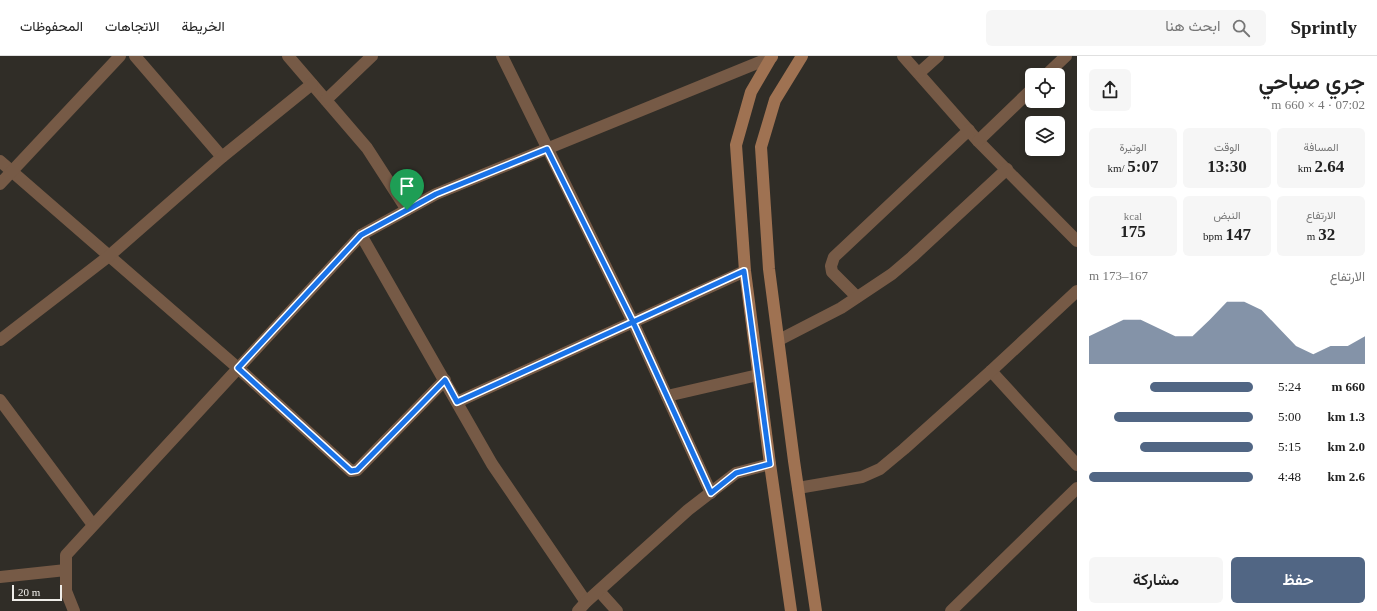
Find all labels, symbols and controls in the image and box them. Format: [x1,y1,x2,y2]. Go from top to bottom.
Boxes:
search box [986,10,1266,46]
icon: search [1230,17,1252,39]
text: Sprintly [1290,17,1357,38]
text: ابحث هنا [1165,18,1220,34]
text: المحفوظات [20,19,83,34]
text: الاتجاهات [105,19,159,34]
text: الخريطة [181,19,225,34]
map controls [1025,68,1065,156]
button: locate [1025,68,1065,108]
button: share [1089,69,1131,111]
text: جري صباحي [1259,69,1365,94]
text: 07:02 · 4 × 660 m [1271,97,1365,112]
button: layers [1025,116,1065,156]
text: الوتيرة [1120,141,1146,153]
text: الوقت [1214,141,1240,153]
text: المسافة [1304,141,1338,153]
text: 5:07 [1127,157,1159,176]
text: 13:30 [1207,157,1247,176]
text: 2.64 [1315,157,1344,176]
text: /km [1107,162,1127,174]
text: km [1298,162,1315,174]
pin [390,169,424,210]
icon: arrive [396,175,418,197]
text: النبض [1213,209,1241,221]
text: الارتفاع [1306,209,1336,221]
text: kcal [1124,210,1142,222]
text: 175 [1120,222,1146,241]
text: 147 [1225,225,1251,244]
text: 32 [1318,225,1335,244]
text: bpm [1203,230,1225,242]
text: m [1307,230,1318,242]
text: 167–173 m [1089,268,1148,283]
text: الارتفاع [1330,269,1365,284]
text: 5:24 [1278,379,1301,394]
text: 660 m [1331,379,1365,394]
text: 5:00 [1278,409,1301,424]
text: 1.3 km [1327,409,1365,424]
text: 5:15 [1278,439,1301,454]
text: 2.0 km [1327,439,1365,454]
text: 4:48 [1278,469,1301,484]
text: 2.6 km [1327,469,1365,484]
button: مشاركة [1089,557,1223,603]
button: حفظ [1231,557,1365,603]
scale bar [12,583,62,602]
text: 20 m [18,586,40,598]

